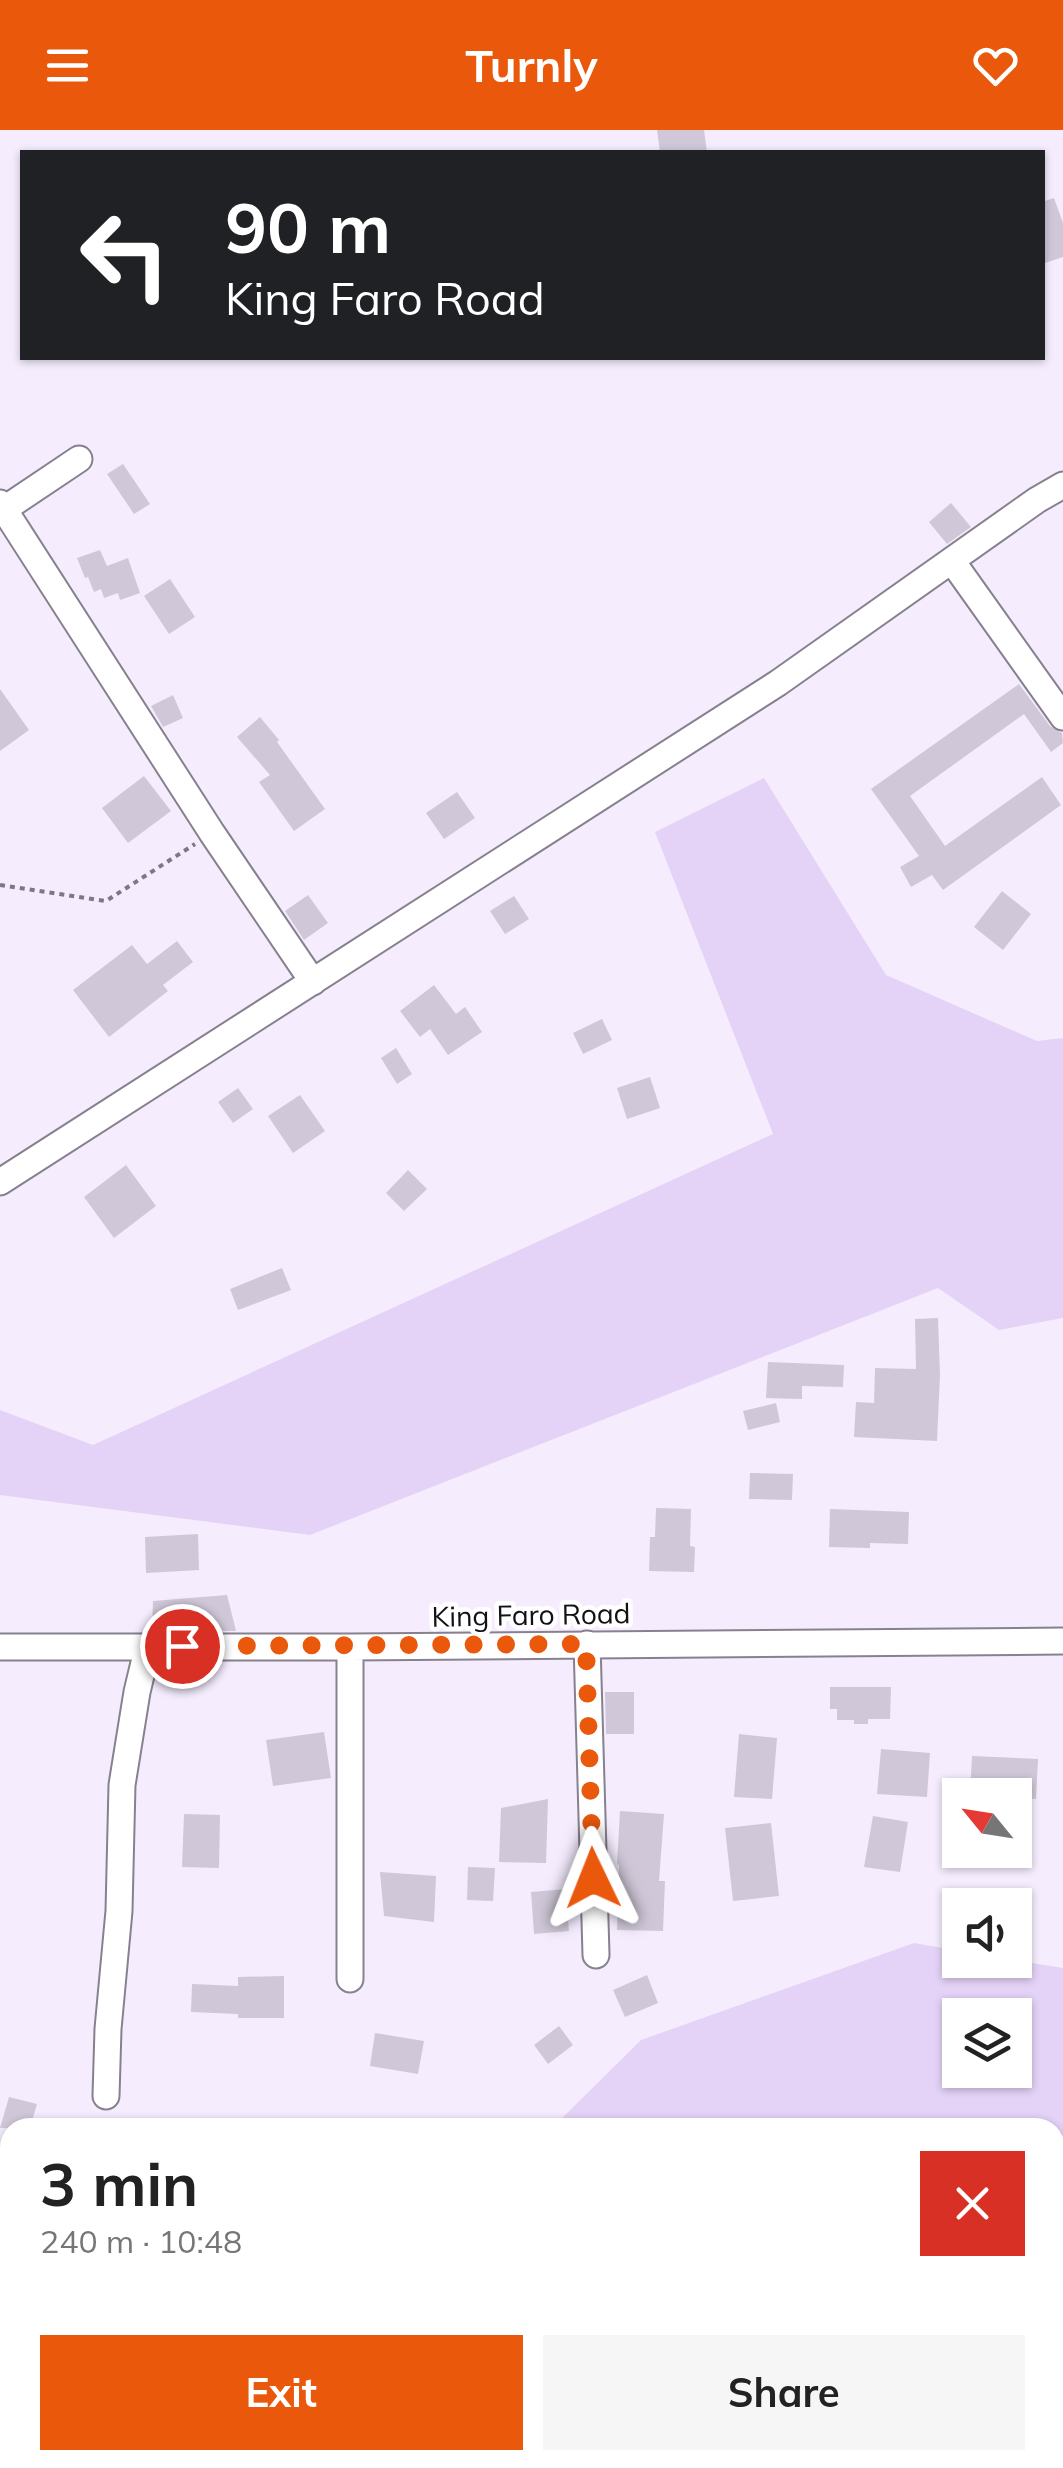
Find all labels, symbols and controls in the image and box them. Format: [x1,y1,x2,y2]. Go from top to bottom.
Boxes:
text: Turnly [465,37,598,93]
icon: menu [40,38,95,93]
icon: heart [968,38,1023,93]
text: 90 m [225,183,391,271]
icon: left [60,190,190,320]
text: King Faro Road [225,270,545,326]
street label: King Faro Road [431,1595,631,1634]
pin [140,1604,225,1689]
icon: arrive [155,1619,210,1674]
north arrow [942,1778,1032,1868]
map controls [942,1778,1032,2088]
position arrow [541,1826,645,1930]
button: sound [942,1888,1032,1978]
button: layers [942,1998,1032,2088]
text: 3 min [40,2146,198,2221]
button: close [920,2151,1025,2256]
text: 240 m · 10:48 [40,2221,242,2261]
button: Exit [40,2335,523,2450]
button: Share [543,2335,1025,2450]

